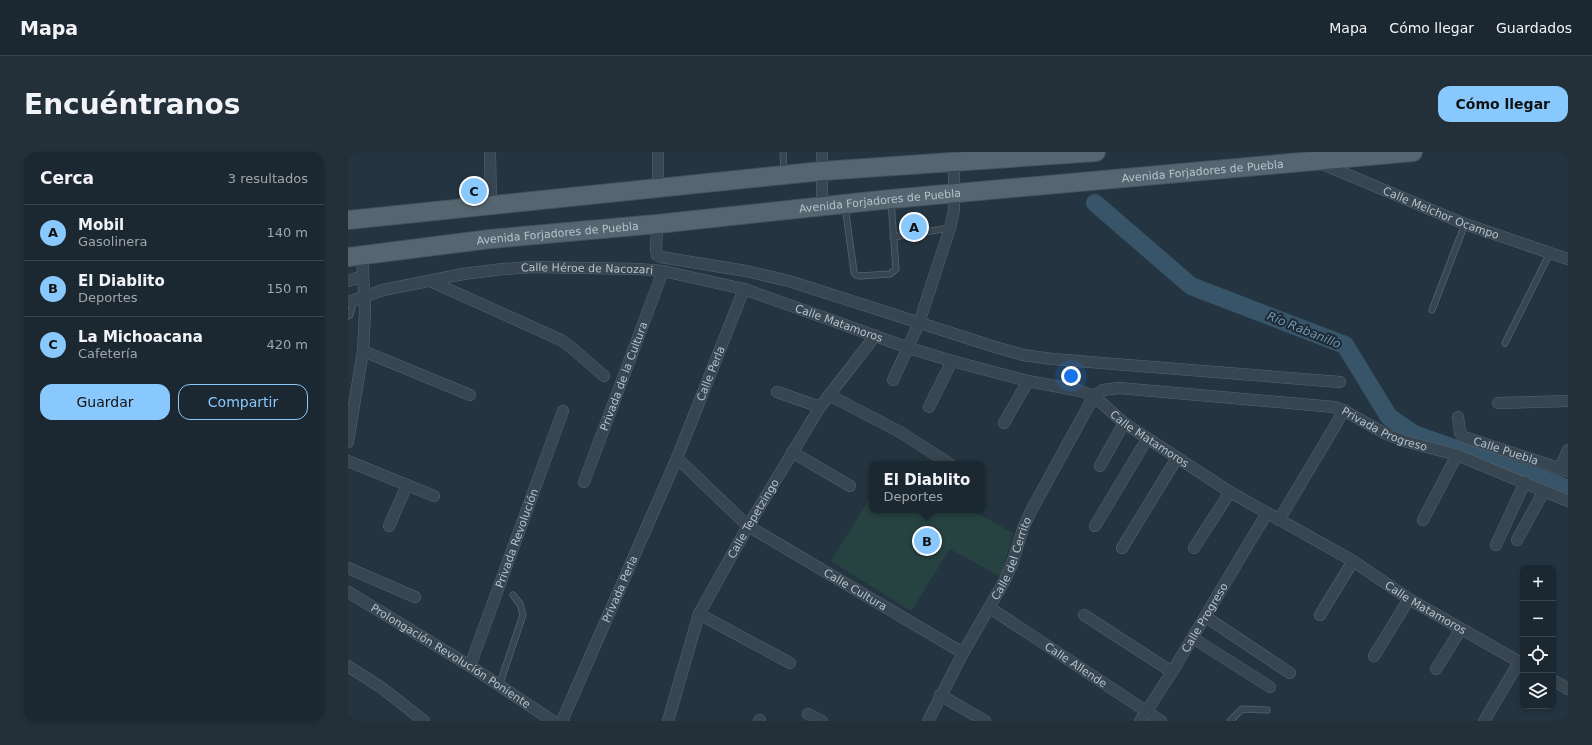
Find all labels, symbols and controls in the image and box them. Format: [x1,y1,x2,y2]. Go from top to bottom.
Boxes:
text: Mapa [20,17,78,39]
text: Mapa [1329,20,1367,36]
text: Cómo llegar [1389,20,1474,36]
text: Guardados [1496,20,1572,36]
button: Cómo llegar [1438,86,1568,122]
text: Encuéntranos [24,88,240,121]
street label: Avenida Forjadores de Puebla [1121,158,1284,185]
text: Cerca [40,168,94,188]
text: 3 resultados [228,171,308,186]
pin: C [461,176,487,206]
street label: Calle Melchor Ocampo [1381,184,1501,242]
street label: Avenida Forjadores de Puebla [798,187,962,216]
pin: A [901,212,927,242]
text: Mobil [78,216,124,234]
street label: Avenida Forjadores de Puebla [476,220,639,248]
text: A [48,225,58,240]
text: 140 m [266,225,308,240]
text: Gasolinera [78,234,148,249]
street label: Calle Héroe de Nacozari [520,261,654,277]
text: El Diablito [78,272,165,290]
text: B [48,281,58,296]
text: 150 m [266,281,308,296]
text: Deportes [78,290,137,305]
street label: Calle Matamoros [793,302,885,345]
water label: Río Rabanillo [1265,309,1343,351]
street label: Privada de la Cultura [598,320,650,433]
text: La Michoacana [78,328,203,346]
text: C [48,337,58,352]
text: 420 m [266,337,308,352]
street label: Calle Perla [694,344,728,403]
text: Cafetería [78,346,138,361]
your location [1061,366,1081,386]
button: Guardar [40,384,170,420]
button: Compartir [178,384,308,420]
street label: Privada Progreso [1339,405,1429,454]
street label: Calle Matamoros [1107,408,1191,471]
street label: Calle Puebla [1472,434,1540,468]
popup [869,461,985,513]
text: El Diablito [884,471,970,489]
street label: Calle Tepetzingo [725,477,782,561]
street label: Privada Revolución [493,487,541,590]
text: Deportes [884,489,943,504]
street label: Calle del Cerrito [989,515,1034,603]
pin: B [914,526,940,556]
street label: Privada Perla [600,554,641,625]
map controls [1520,565,1556,709]
button: + [1520,565,1556,601]
street label: Calle Cultura [821,566,889,614]
street label: Calle Matamoros [1382,579,1469,637]
street label: Calle Progreso [1179,580,1231,655]
street label: Prolongación Revolución Poniente [368,601,533,711]
button: − [1520,601,1556,637]
button: locate [1520,637,1556,673]
street label: Calle Allende [1042,640,1109,691]
button: layers [1520,673,1556,709]

